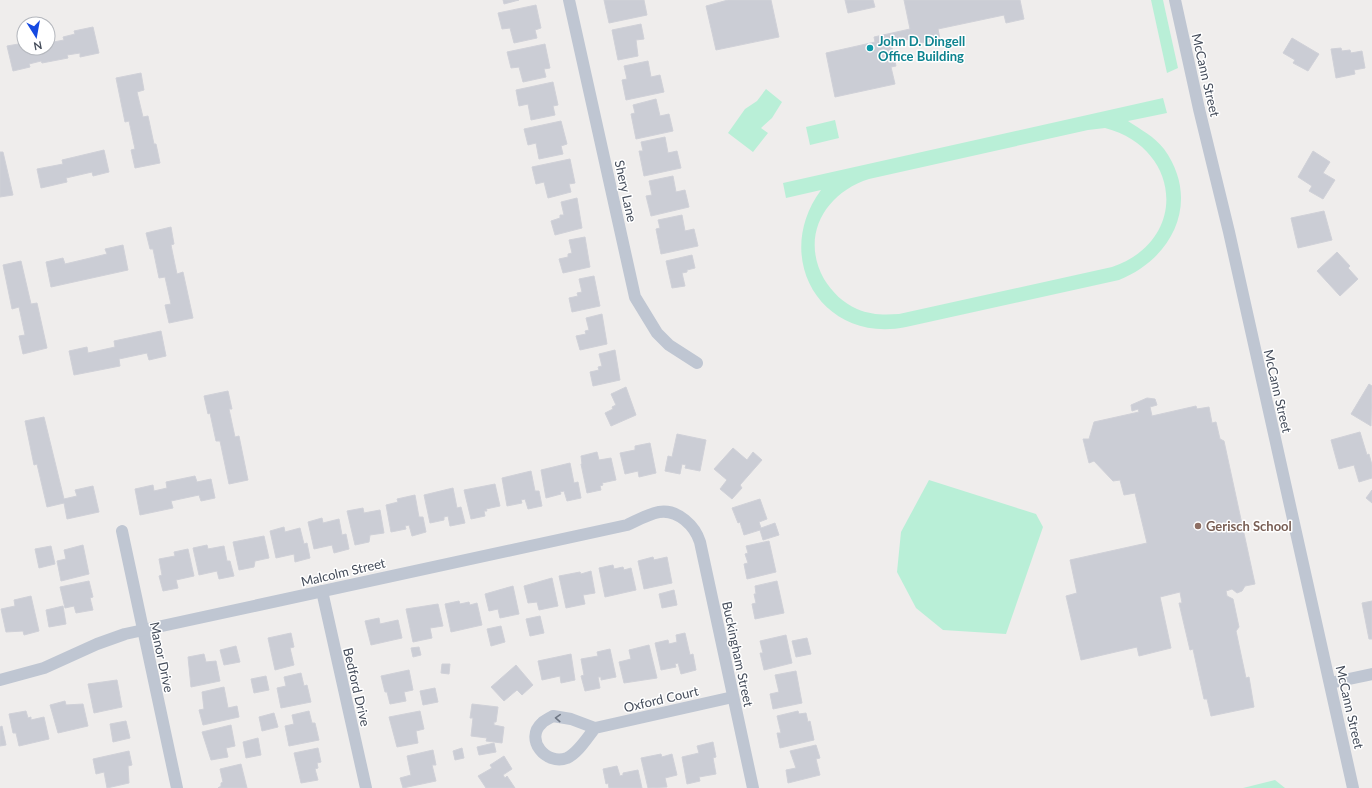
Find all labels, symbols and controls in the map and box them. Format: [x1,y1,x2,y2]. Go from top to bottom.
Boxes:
north arrow [16,16,56,56]
street label: McCann Street [1189,32,1223,119]
place label: John D. Dingell Office Building [878,33,965,64]
text: N [33,39,43,53]
marker: John D. Dingell Office Building [865,43,875,53]
street label: Shery Lane [612,159,640,223]
street label: McCann Street [1261,348,1295,435]
place label: Gerisch School [1206,518,1292,534]
marker: Gerisch School [1193,521,1203,531]
street label: Malcolm Street [299,554,387,589]
street label: Buckingham Street [719,600,757,709]
street label: Manor Drive [147,620,177,694]
street label: Bedford Drive [340,646,374,728]
street label: McCann Street [1333,664,1367,751]
street label: Oxford Court [622,683,700,715]
one-way arrow [555,713,561,722]

